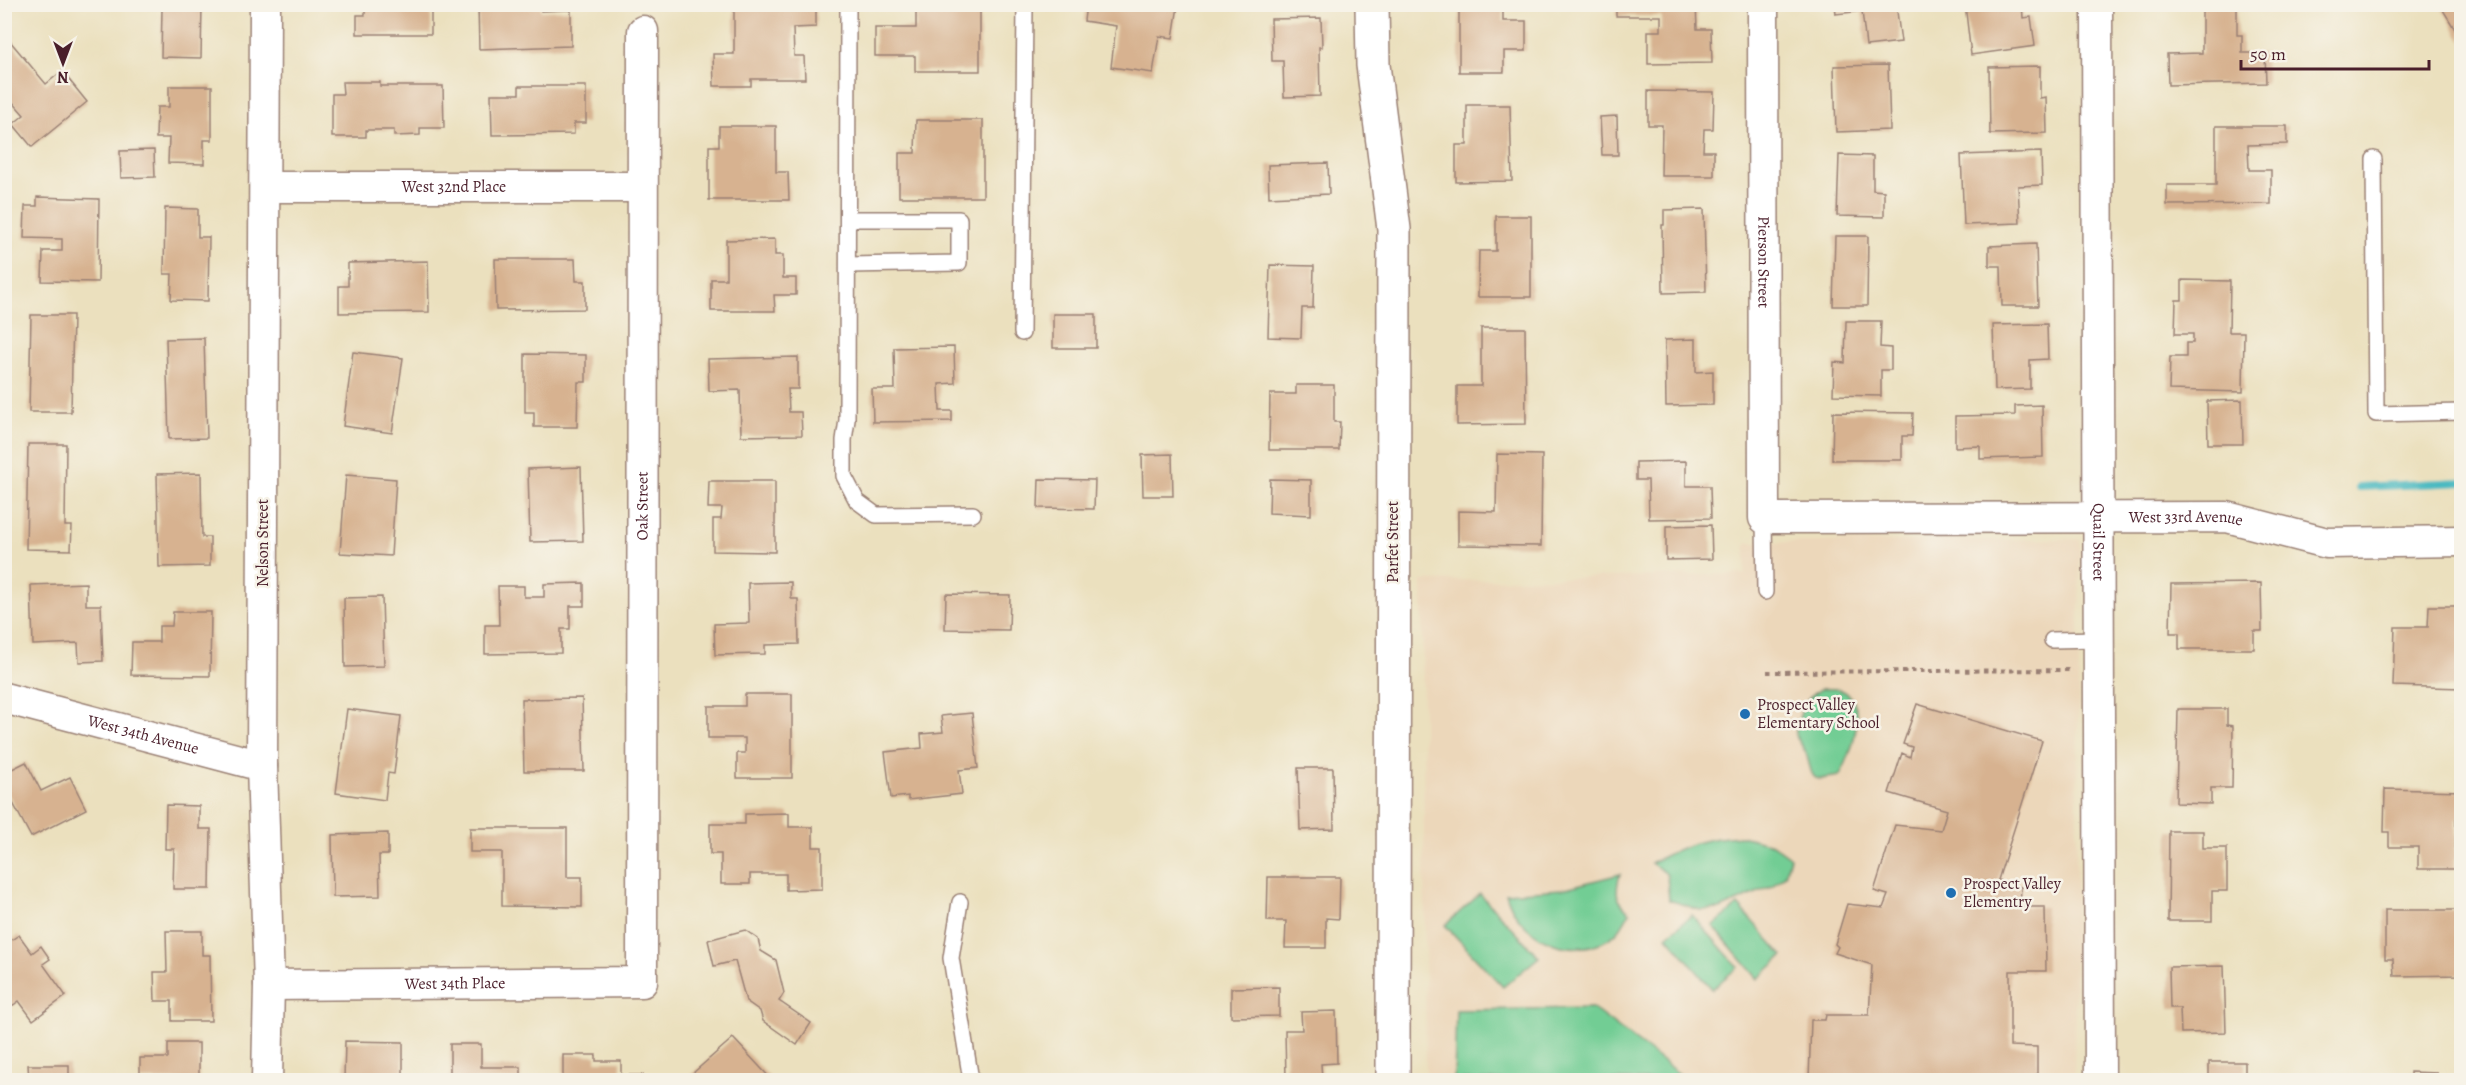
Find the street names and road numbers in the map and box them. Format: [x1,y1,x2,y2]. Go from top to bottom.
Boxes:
street label: West 32nd Place [401,176,506,198]
street label: Pierson Street [1752,216,1775,308]
street label: Oak Street [631,471,654,541]
street label: Nelson Street [252,499,274,587]
street label: Parfet Street [1382,501,1404,583]
street label: Quail Street [2087,503,2110,581]
street label: West 33rd Avenue [2128,506,2246,532]
street label: West 34th Avenue [84,709,201,760]
street label: West 34th Place [404,972,505,995]

